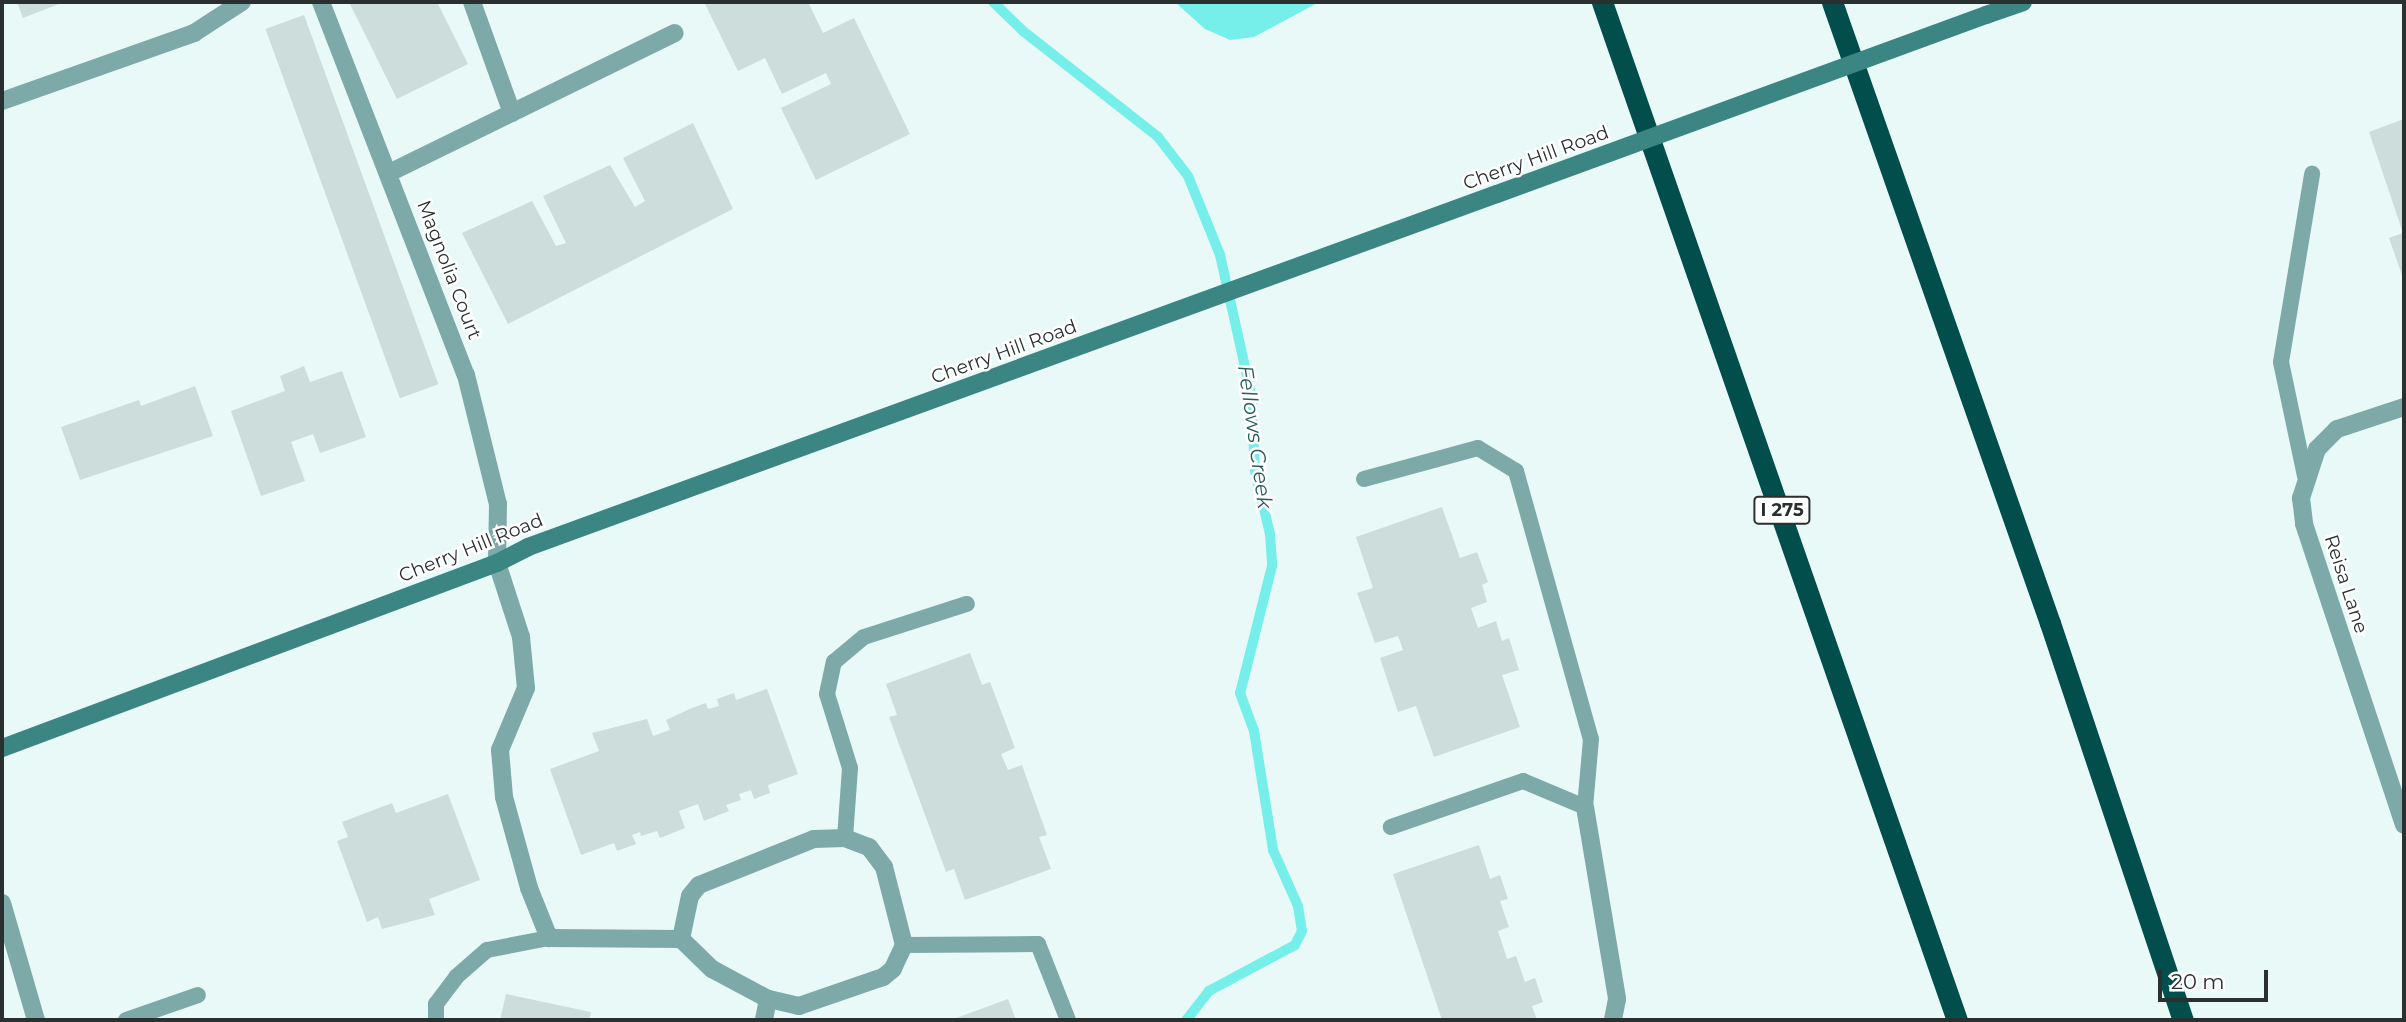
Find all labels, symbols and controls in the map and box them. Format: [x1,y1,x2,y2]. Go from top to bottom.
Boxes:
street label: Cherry Hill Road [1460,121,1612,195]
street label: Magnolia Court [412,197,486,343]
street label: Cherry Hill Road [928,315,1080,389]
water label: Fellows Creek [1232,363,1278,511]
road number: I 275 [1752,496,1812,524]
street label: Cherry Hill Road [396,509,546,587]
street label: Reisa Lane [2319,532,2373,636]
scale bar [2161,956,2271,1000]
text: 20 m [2171,969,2225,994]

